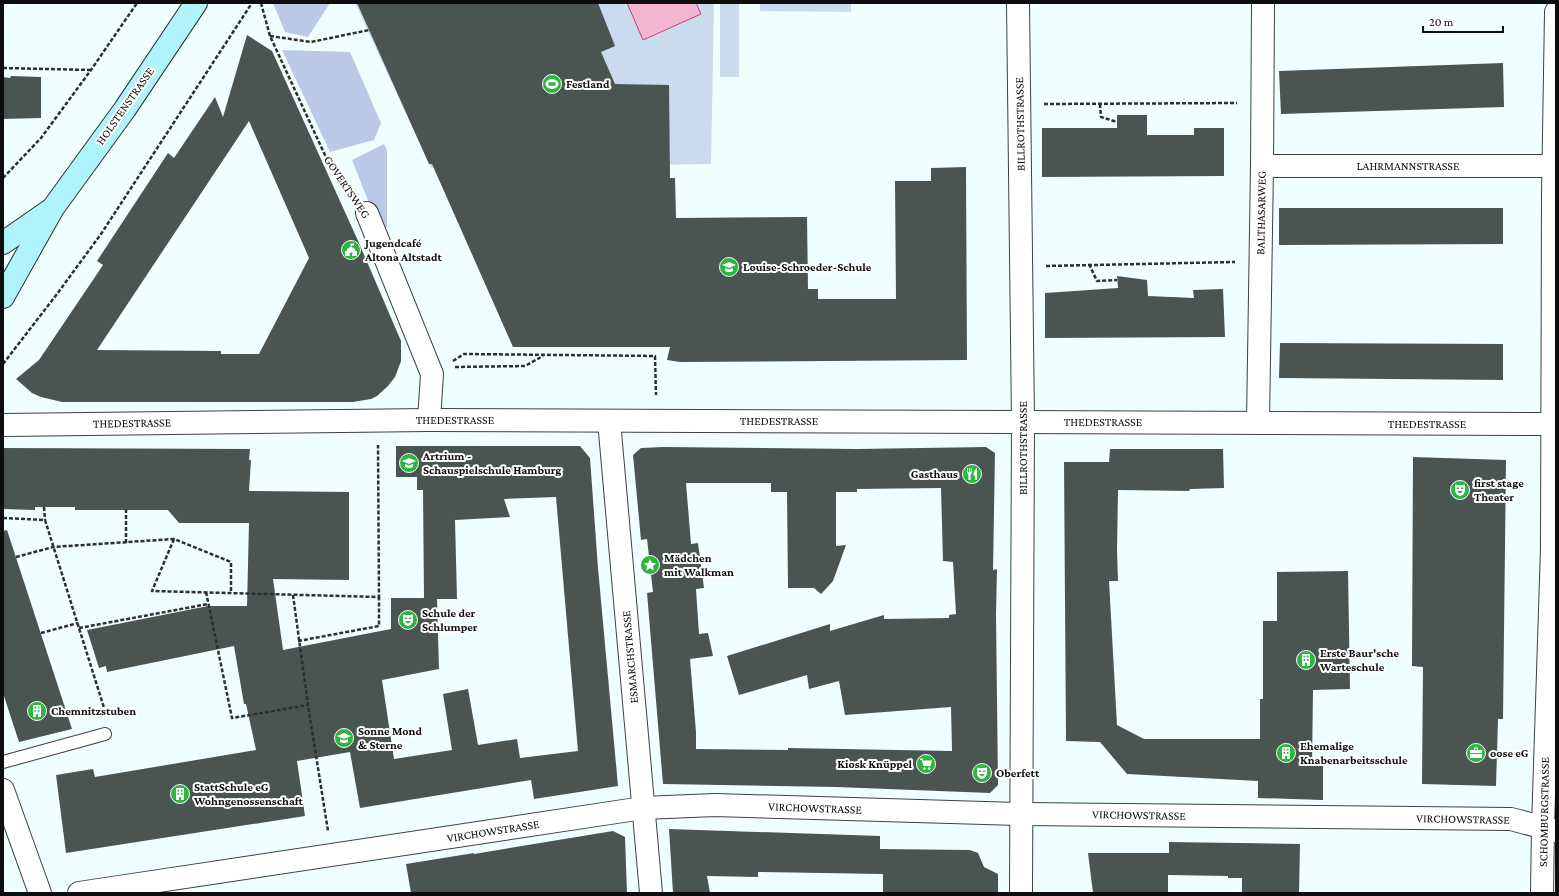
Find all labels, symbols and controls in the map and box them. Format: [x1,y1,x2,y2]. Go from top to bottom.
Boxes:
scale bar [1423,8,1503,34]
text: 20 m [1429,15,1454,29]
street label: HOLSTENSTRASSE [93,64,157,147]
sports icon: Festland [541,73,563,95]
street label: BILLROTHSTRASSE [1012,76,1028,171]
place label: Festland [566,77,610,91]
street label: GOVERTSWEG [321,153,373,221]
street label: LAHRMANNSTRASSE [1357,159,1460,173]
street label: BALTHASARWEG [1253,171,1269,255]
place label: Jugendcafé Altona Altstadt [363,236,443,264]
public building icon: Jugendcafé Altona Altstadt [340,239,362,261]
school or university icon: Louise-Schroeder-Schule [718,256,740,278]
place label: Louise-Schroeder-Schule [743,260,872,274]
street label: BILLROTHSTRASSE [1016,401,1030,495]
street label: THEDESTRASSE [416,413,495,427]
street label: THEDESTRASSE [740,414,819,428]
street label: THEDESTRASSE [93,415,172,431]
street label: THEDESTRASSE [1064,415,1143,429]
street label: THEDESTRASSE [1388,417,1467,431]
place label: Artrium - Schauspielschule Hamburg [422,449,561,477]
school or university icon: Artrium - Schauspielschule Hamburg [398,452,420,474]
restaurant icon: Gasthaus [961,463,983,485]
place label: Gasthaus [911,467,958,481]
place label: first stage Theater [1474,476,1524,504]
theatre icon: first stage Theater [1449,479,1471,501]
place label: Mädchen mit Walkman [664,551,734,579]
place icon: Mädchen mit Walkman [639,554,661,576]
place label: Schule der Schlumper [422,606,478,634]
theatre icon: Schule der Schlumper [397,609,419,631]
street label: ESMARCHSTRASSE [619,609,641,704]
place label: Erste Baur'sche Warteschule [1319,646,1399,674]
building icon: Erste Baur'sche Warteschule [1295,649,1317,671]
building icon: Chemnitzstuben [26,700,48,722]
place label: Chemnitzstuben [51,704,136,718]
place label: Sonne Mond & Sterne [358,724,422,752]
school or university icon: Sonne Mond & Sterne [333,727,355,749]
place label: Ehemalige Knabenarbeitsschule [1300,739,1408,767]
building icon: Ehemalige Knabenarbeitsschule [1275,742,1297,764]
office icon: oose eG [1465,742,1487,764]
place label: oose eG [1490,746,1529,760]
supermarket icon: Kiosk Knüppel [915,753,937,775]
street label: SCHOMBURGSTRASSE [1536,756,1552,867]
place label: Kiosk Knüppel [837,757,912,771]
theatre icon: Oberfett [971,762,993,784]
place label: Oberfett [996,766,1040,780]
place label: StattSchule eG Wohngenossenschaft [193,780,304,808]
building icon: StattSchule eG Wohngenossenschaft [169,783,191,805]
street label: VIRCHOWSTRASSE [768,799,863,817]
street label: VIRCHOWSTRASSE [1092,807,1186,823]
street label: VIRCHOWSTRASSE [1416,811,1510,827]
street label: VIRCHOWSTRASSE [446,817,541,845]

